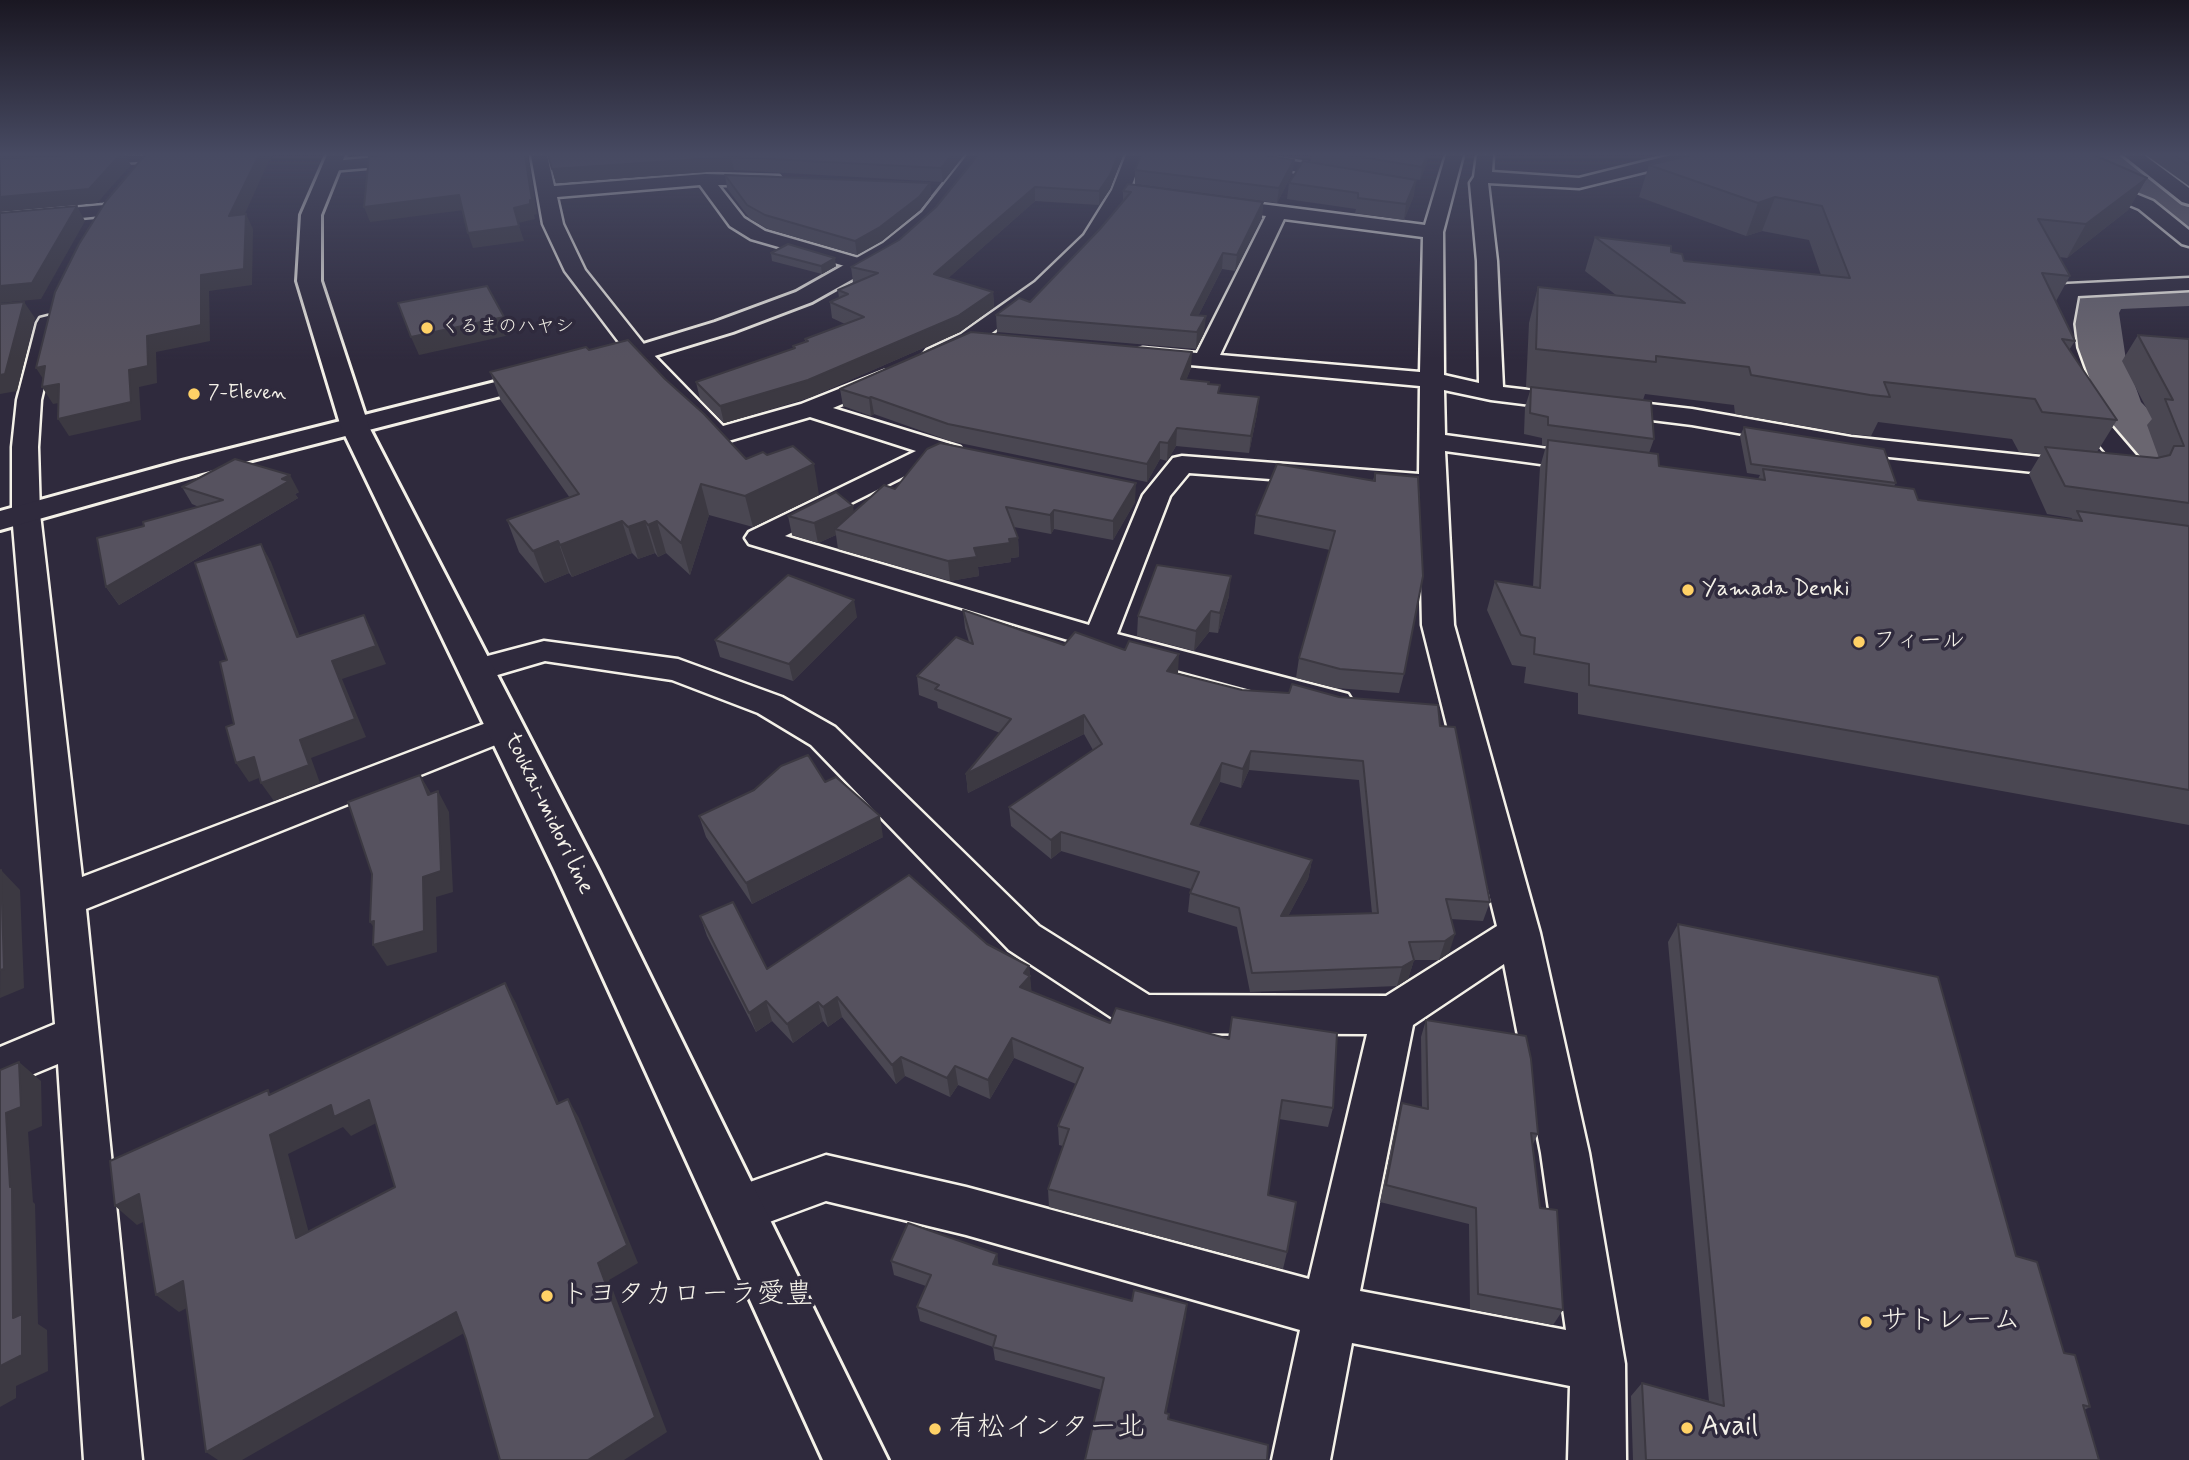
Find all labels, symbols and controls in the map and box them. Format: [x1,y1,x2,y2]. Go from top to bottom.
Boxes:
place label: くるまのハヤシ [441,317,574,339]
marker: くるまのハヤシ [419,320,435,336]
place label: 7-Eleven [208,383,286,405]
marker: 7-Eleven [186,386,202,402]
place label: Yamada Denki [1702,576,1850,604]
marker: Yamada Denki [1680,582,1696,598]
place label: フィール [1873,628,1965,656]
marker: フィール [1851,634,1867,650]
street label: toukai-midori line [497,729,599,899]
place label: トヨタカローラ愛豊 [561,1279,813,1313]
marker: トヨタカローラ愛豊 [539,1288,555,1304]
place label: サトレーム [1880,1305,2021,1339]
marker: サトレーム [1858,1314,1874,1330]
place label: Avail [1701,1411,1758,1445]
place label: 有松インター北 [949,1412,1145,1446]
marker: Avail [1679,1420,1695,1436]
marker: 有松インター北 [927,1421,943,1437]

